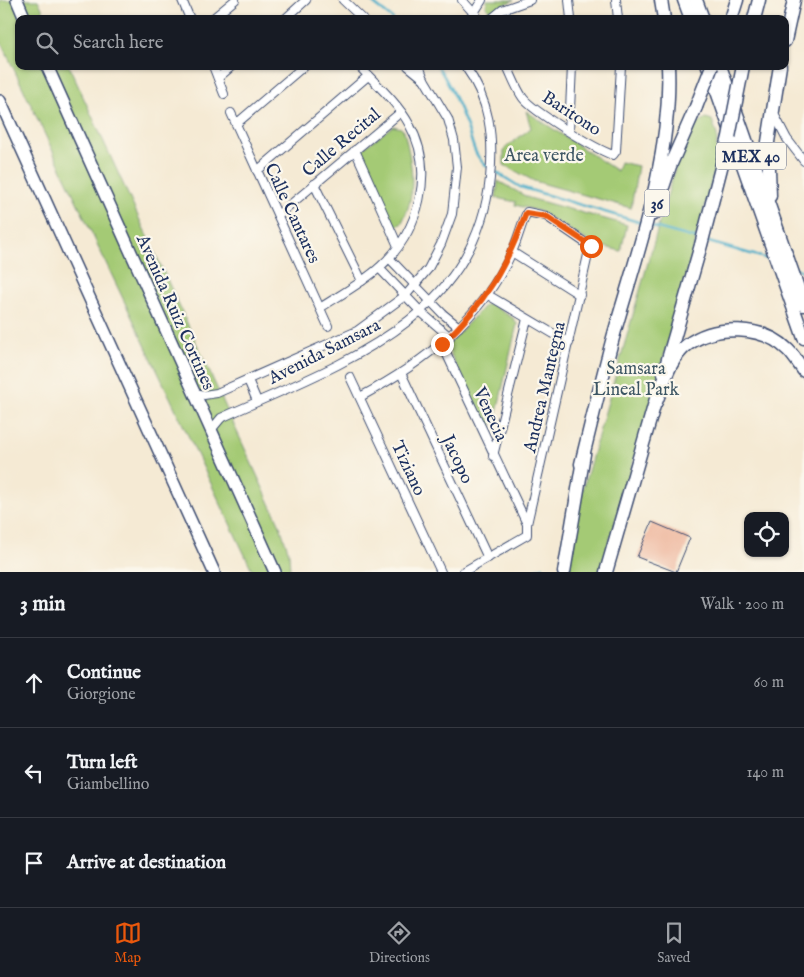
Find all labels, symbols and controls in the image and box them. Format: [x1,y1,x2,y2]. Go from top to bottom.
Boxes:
search box [15,15,789,70]
icon: search [33,29,61,57]
text: Search here [73,31,164,55]
street label: Baritono [537,87,605,142]
street label: Calle Recital [298,103,386,183]
road number: MEX 40 [716,142,786,170]
park label: Area verde [503,145,584,168]
street label: Calle Cantares [258,160,325,267]
road number: 36 [644,190,670,217]
street label: Avenida Ruiz Cortines [130,230,219,394]
route start [580,235,603,258]
street label: Avenida Samsara [264,314,385,391]
street label: Andrea Mantegna [519,319,572,456]
route end [431,333,454,356]
park label: Samsara Lineal Park [593,358,680,402]
street label: Venecia [467,383,512,446]
street label: Jacopo [434,430,478,488]
street label: Tiziano [385,437,430,500]
map controls [744,512,789,557]
button: locate [744,512,789,557]
text: 3 min [20,591,65,618]
text: Walk · 200 m [700,595,784,615]
text: Continue [67,661,141,685]
icon: ahead [20,669,48,697]
text: 60 m [754,673,784,693]
text: Giorgione [67,685,136,705]
text: Turn left [67,751,138,775]
icon: left [20,759,48,787]
text: 140 m [746,763,784,783]
text: Giambellino [67,775,149,795]
icon: arrive [20,849,48,877]
text: Arrive at destination [67,851,226,875]
tab: Map [114,919,142,967]
tab: Directions [369,919,430,967]
tab: Saved [657,919,690,967]

